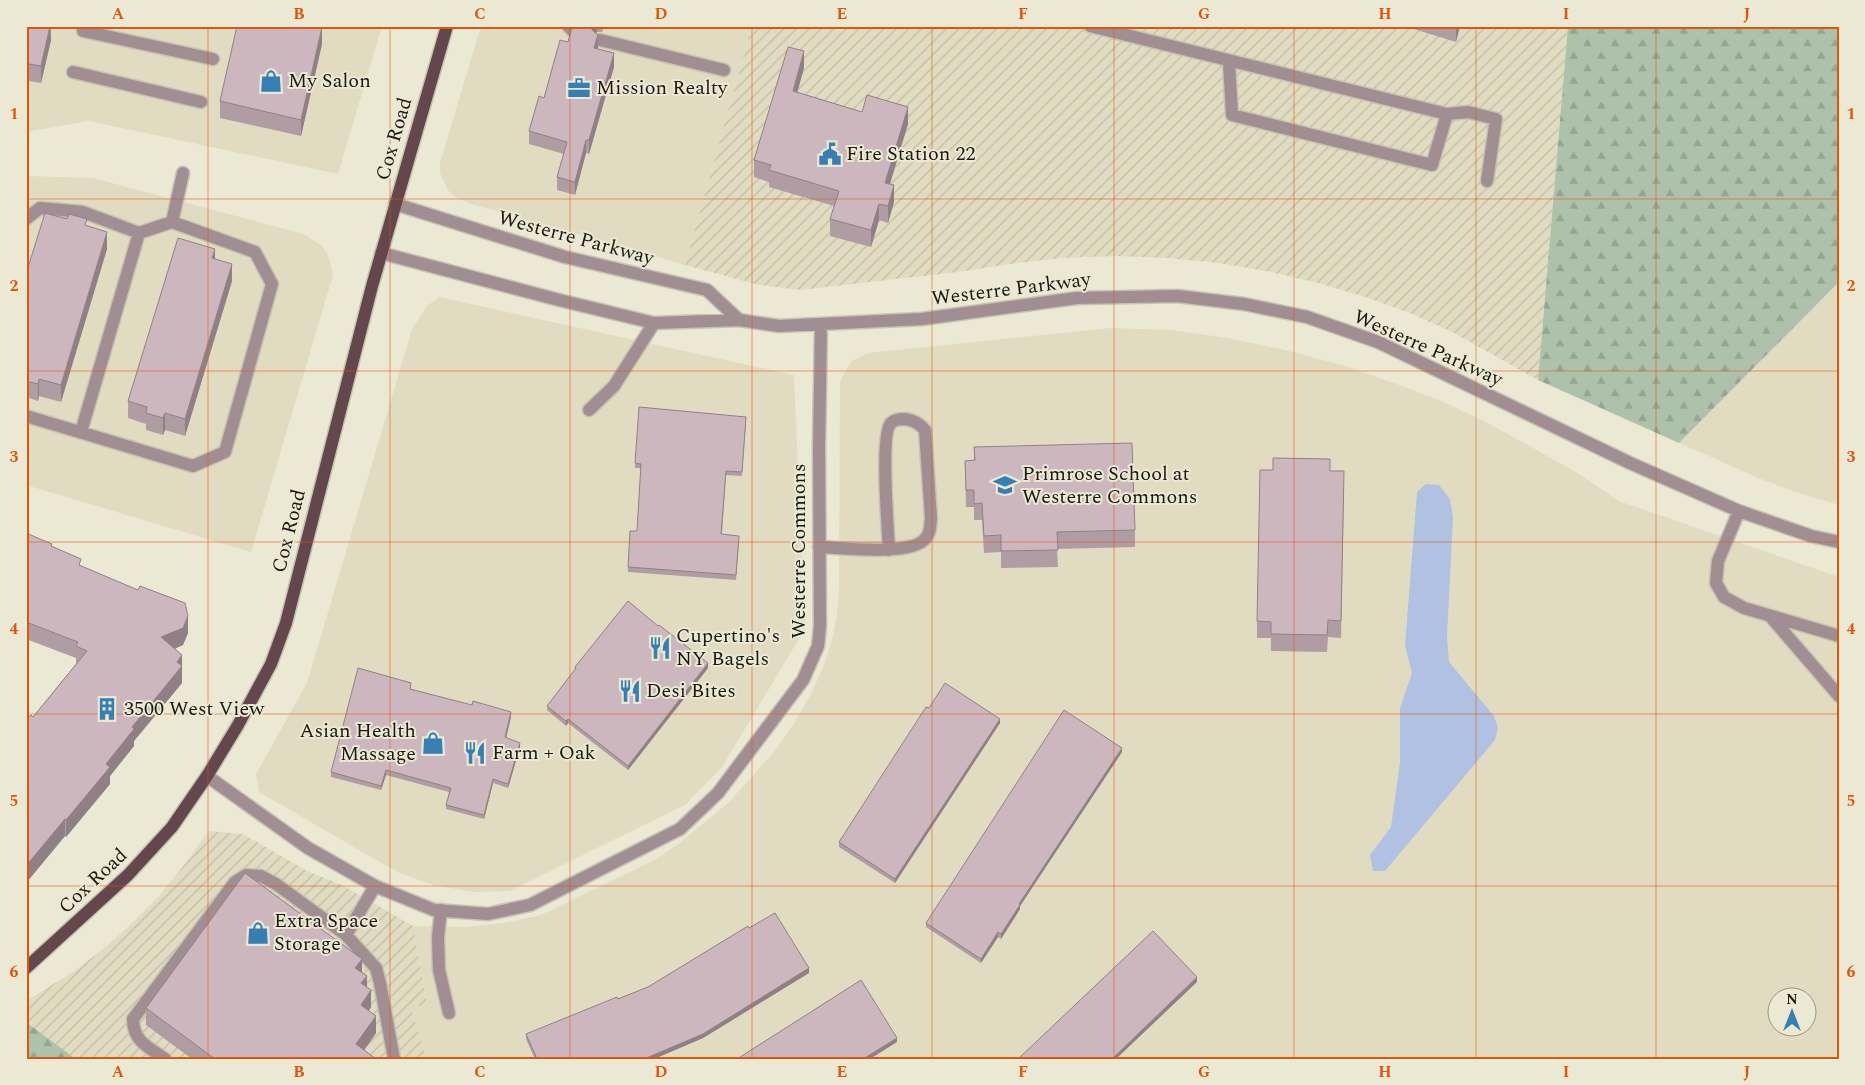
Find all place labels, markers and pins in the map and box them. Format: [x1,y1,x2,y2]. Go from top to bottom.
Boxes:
place label: My Salon [288,66,371,96]
shop icon: My Salon [258,68,284,94]
place label: Mission Realty [596,73,729,103]
office icon: Mission Realty [566,75,592,101]
place label: Fire Station 22 [846,139,975,169]
public building icon: Fire Station 22 [817,141,843,167]
place label: Primrose School at Westerre Commons [1022,459,1197,512]
school or university icon: Primrose School at Westerre Commons [992,472,1018,498]
place label: Cupertino's NY Bagels [676,621,780,674]
restaurant icon: Cupertino's NY Bagels [647,635,673,661]
place label: Desi Bites [646,676,736,706]
restaurant icon: Desi Bites [617,678,643,704]
place label: 3500 West View [124,694,265,724]
building icon: 3500 West View [94,696,120,722]
place label: Asian Health Massage [300,716,416,769]
shop icon: Asian Health Massage [420,730,446,756]
place label: Farm + Oak [492,738,596,768]
restaurant icon: Farm + Oak [462,740,488,766]
place label: Extra Space Storage [274,906,378,959]
shop icon: Extra Space Storage [245,920,271,946]

